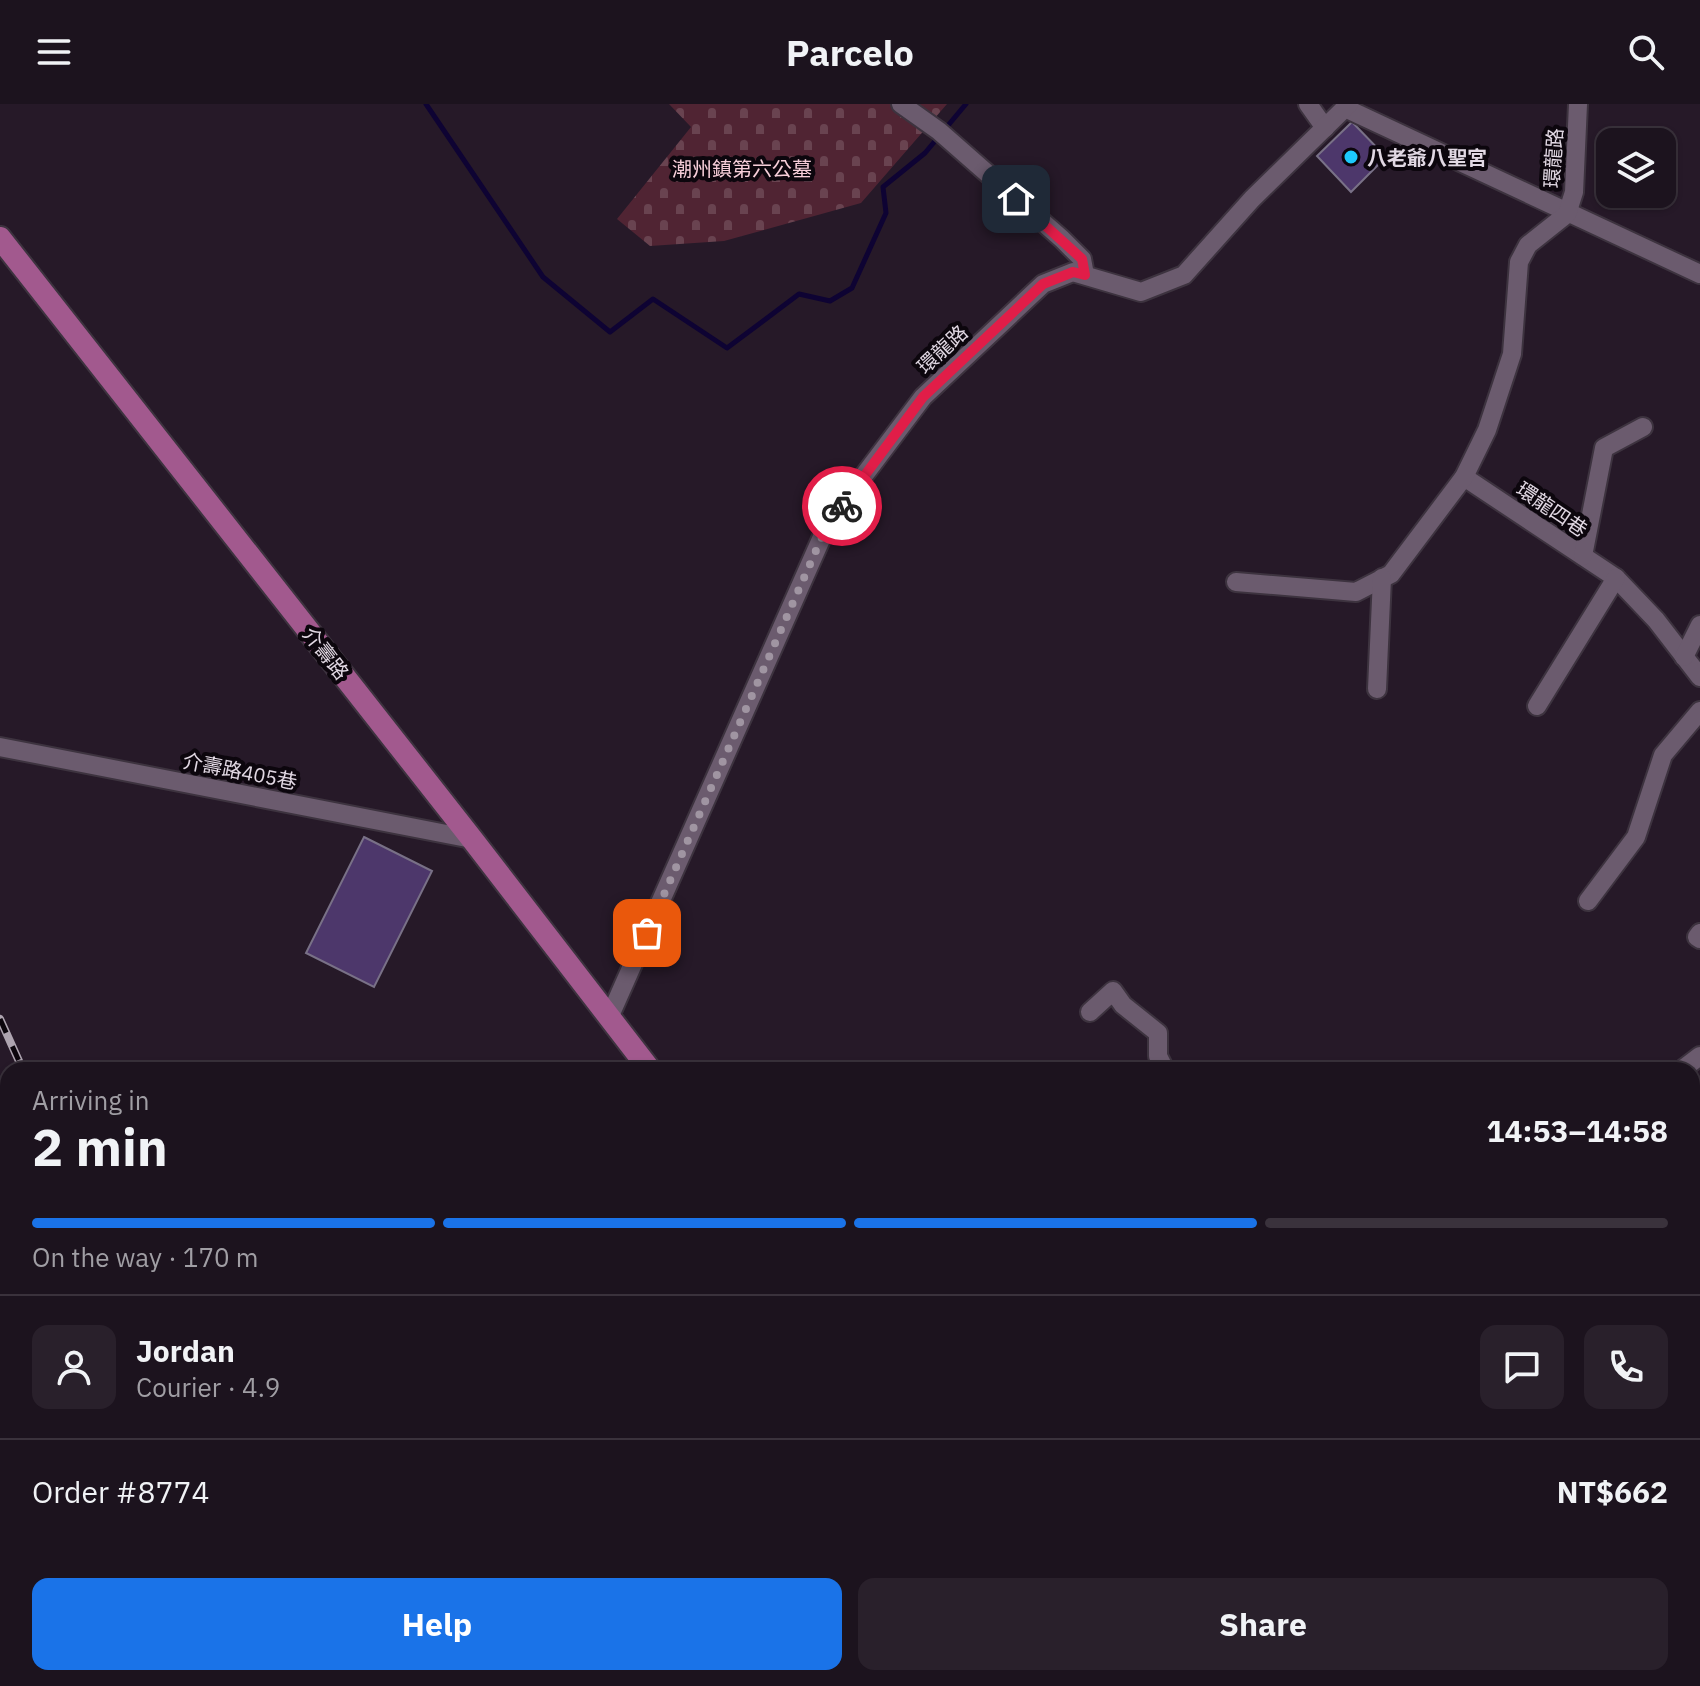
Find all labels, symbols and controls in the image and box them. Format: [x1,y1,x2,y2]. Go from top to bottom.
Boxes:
text: Parcelo [786,29,914,76]
icon: menu [32,30,76,74]
icon: search [1624,30,1668,74]
street label: 環龍路 [1537,127,1569,189]
map controls [1596,128,1676,208]
button: layers [1596,128,1676,208]
place label: 八老爺八聖宮 [1367,144,1487,171]
marker: 八老爺八聖宮 [1342,148,1360,166]
park label: 潮州鎮第六公墓 [672,155,812,182]
pin [982,165,1050,233]
icon: home [994,177,1038,221]
street label: 環龍路 [911,319,973,379]
courier [802,466,882,546]
street label: 環龍四巷 [1511,475,1593,543]
icon: bike [820,484,864,528]
street label: 介壽路 [297,621,355,685]
street label: 介壽路405巷 [180,747,300,795]
pin [613,899,681,967]
icon: bag [625,911,669,955]
text: Arriving in [32,1083,149,1117]
text: 14:53–14:58 [1487,1111,1668,1150]
text: 2 min [32,1113,168,1180]
text: On the way · 170 m [32,1240,258,1274]
button: person [32,1325,116,1409]
button: chat [1480,1325,1564,1409]
button: phone [1584,1325,1668,1409]
text: Jordan [136,1331,235,1370]
text: Courier · 4.9 [136,1370,280,1404]
text: Order #8774 [32,1472,209,1511]
text: NT$662 [1557,1472,1668,1511]
button: Help [32,1578,842,1670]
button: Share [858,1578,1668,1670]

